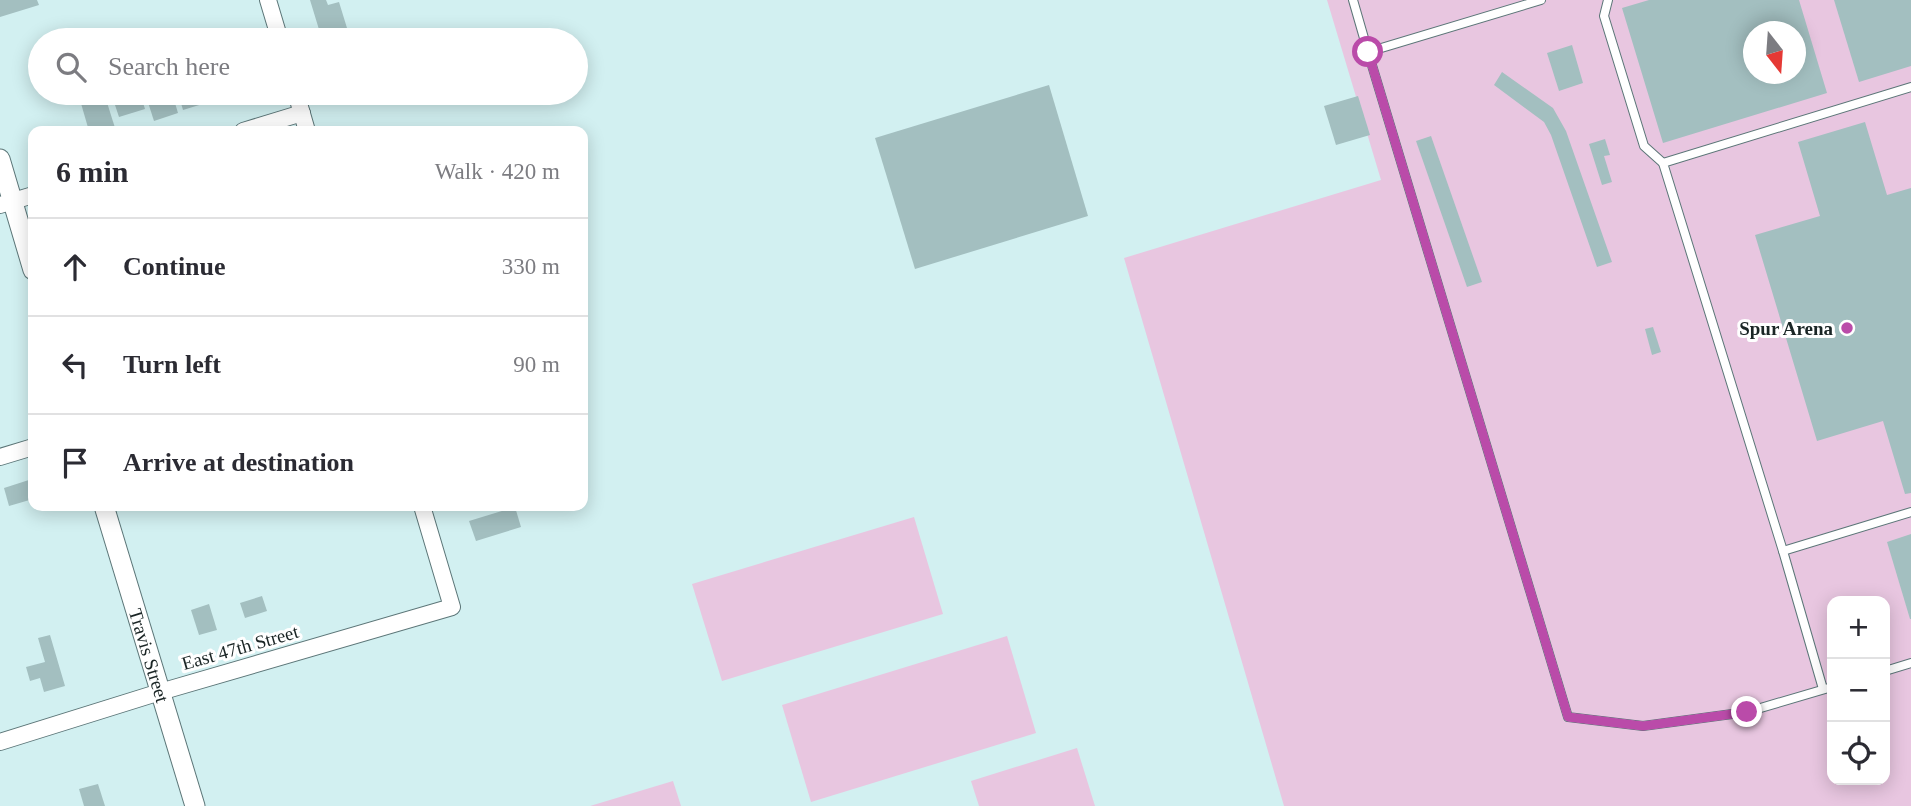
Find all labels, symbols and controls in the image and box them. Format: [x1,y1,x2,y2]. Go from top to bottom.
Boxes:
north arrow [1743,21,1806,84]
search box [28,28,588,105]
route start [1352,36,1383,67]
icon: search [52,48,90,86]
text: Search here [108,52,230,81]
text: 6 min [56,155,129,188]
text: Walk · 420 m [435,159,560,184]
icon: ahead [56,248,94,286]
text: Continue [123,252,226,281]
text: 330 m [502,254,560,279]
place label: Spur Arena [1739,318,1833,339]
marker: Spur Arena [1839,320,1855,336]
icon: left [56,346,94,384]
text: Turn left [123,350,221,379]
text: 90 m [513,352,560,377]
icon: arrive [56,444,94,482]
text: Arrive at destination [123,448,354,477]
map controls [1827,596,1890,785]
button: + [1827,596,1890,659]
street label: Travis Street [125,606,173,706]
street label: East 47th Street [179,621,302,674]
button: − [1827,659,1890,722]
route end [1731,696,1762,727]
button: locate [1827,722,1890,785]

